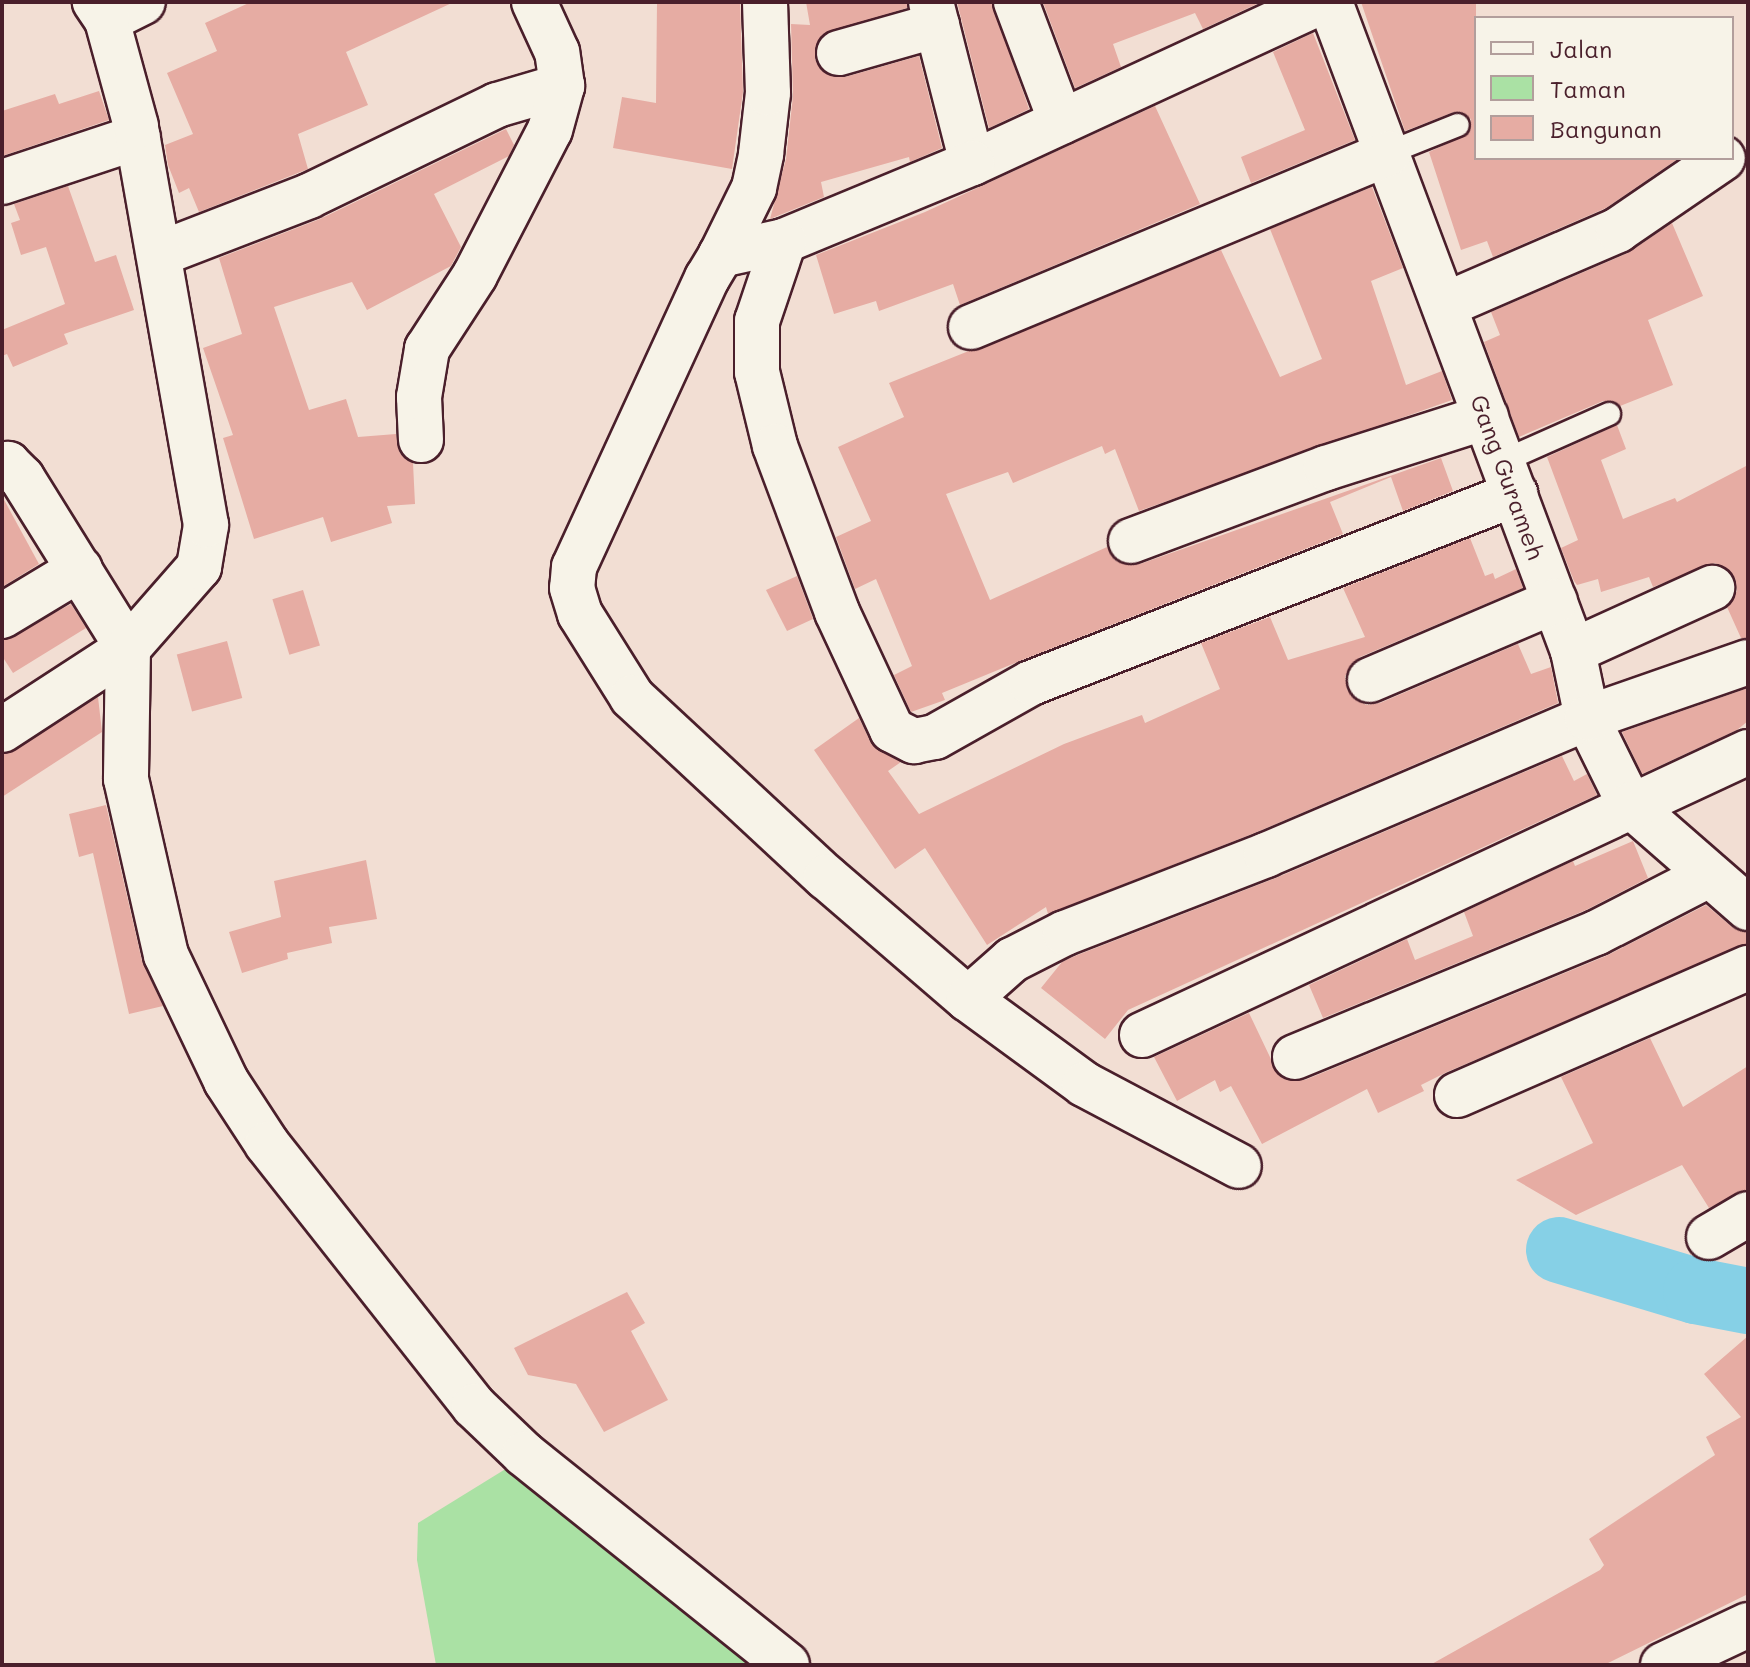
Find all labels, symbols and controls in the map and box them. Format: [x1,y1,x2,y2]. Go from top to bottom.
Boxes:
legend [1474,16,1734,160]
text: Jalan [1550,33,1612,64]
text: Taman [1550,73,1626,104]
text: Bangunan [1550,113,1662,144]
street label: Gang Gurameh [1465,391,1551,563]

